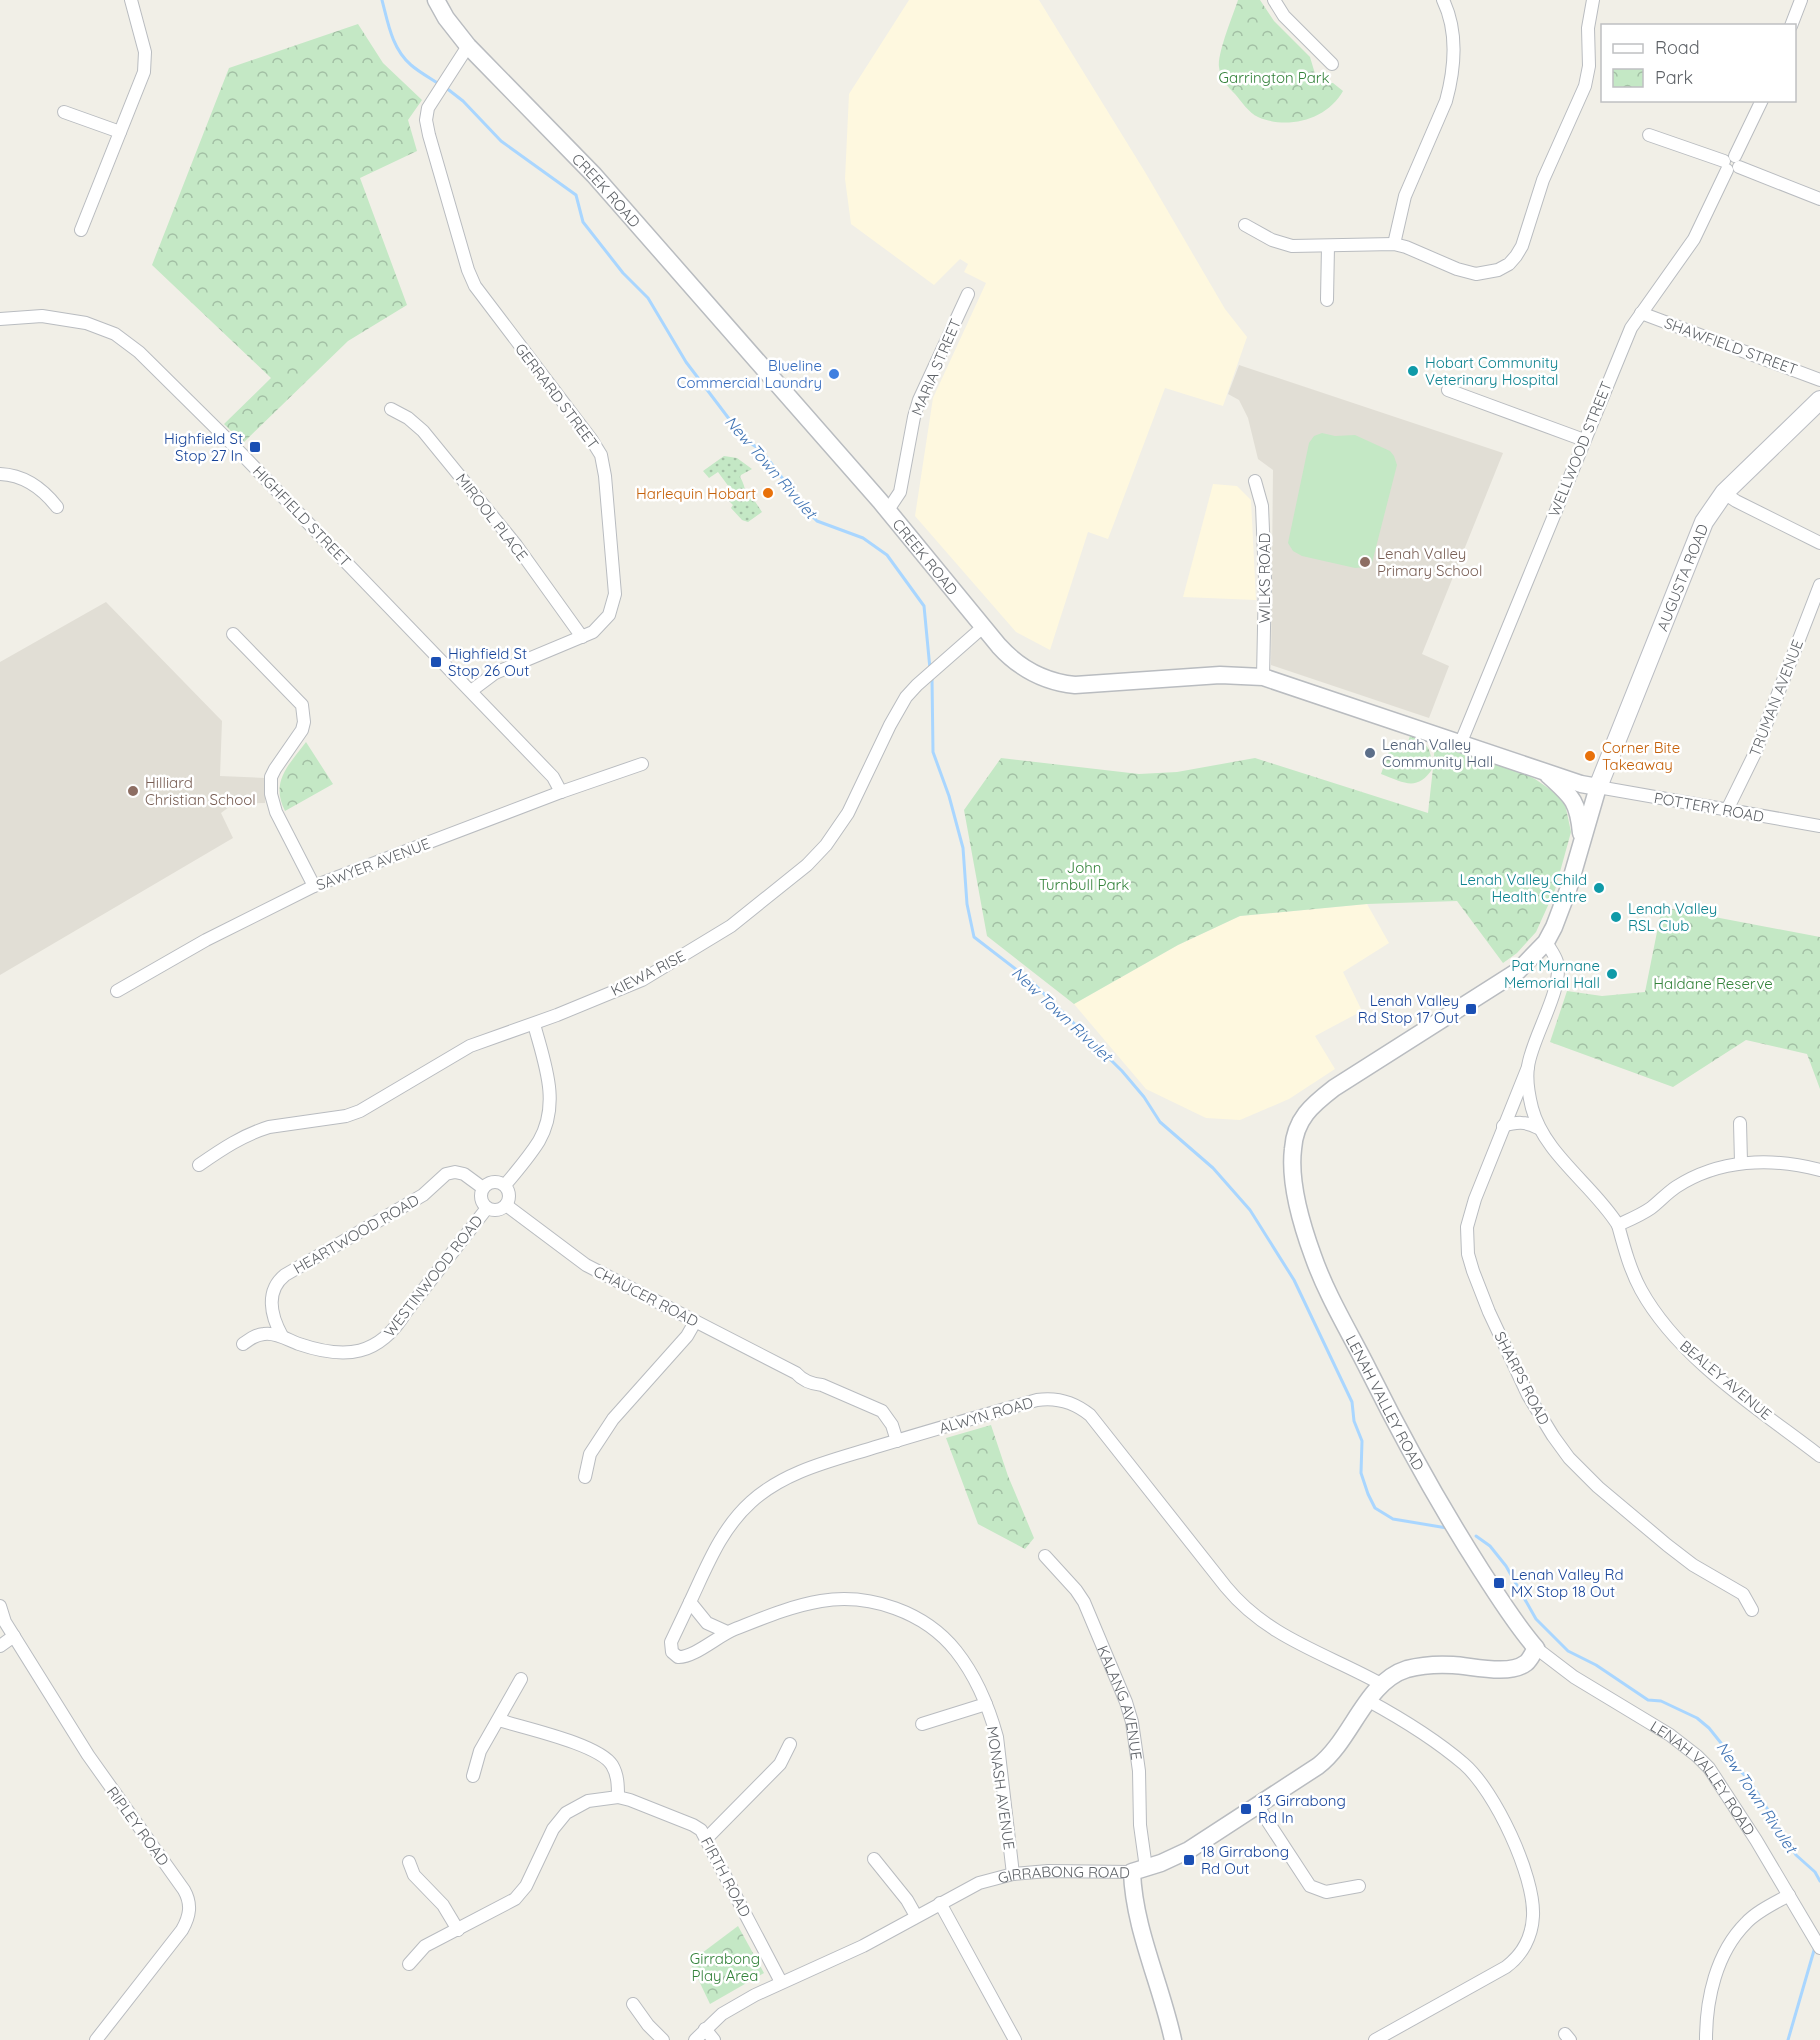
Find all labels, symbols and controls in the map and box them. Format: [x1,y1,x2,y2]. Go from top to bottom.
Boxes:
legend [1601,24,1796,102]
text: Road [1655,36,1700,59]
text: Park [1655,66,1693,89]
park label: Garrington Park [1218,68,1330,87]
street label: CREEK ROAD [568,149,645,231]
street label: SHAWFIELD STREET [1662,313,1800,379]
street label: MARIA STREET [907,316,965,418]
street label: GERRARD STREET [511,339,603,453]
place label: Hobart Community Veterinary Hospital [1425,353,1559,389]
place label: Blueline Commercial Laundry [677,356,822,392]
marker: Hobart Community Veterinary Hospital [1406,364,1420,378]
marker: Blueline Commercial Laundry [827,367,841,381]
street label: WELLWOOD STREET [1544,378,1616,520]
water label: New Town Rivulet [721,411,822,524]
place label: Highfield St Stop 27 In [164,429,243,465]
marker: Highfield St Stop 27 In [248,440,262,454]
street label: HIGHFIELD STREET [249,462,355,570]
street label: MIROOL PLACE [452,469,532,565]
place label: Harlequin Hobart [636,484,756,503]
marker: Harlequin Hobart [761,486,775,500]
street label: CREEK ROAD [889,515,963,599]
street label: AUGUSTA ROAD [1652,521,1712,633]
street label: WILKS ROAD [1255,533,1274,623]
place label: Lenah Valley Primary School [1377,544,1482,580]
marker: Lenah Valley Primary School [1358,555,1372,569]
street label: TRUMAN AVENUE [1745,637,1807,759]
place label: Highfield St Stop 26 Out [448,644,529,680]
marker: Highfield St Stop 26 Out [429,655,443,669]
place label: Lenah Valley Community Hall [1382,735,1493,771]
place label: Corner Bite Takeaway [1602,738,1680,774]
marker: Lenah Valley Community Hall [1363,746,1377,760]
marker: Corner Bite Takeaway [1583,749,1597,763]
place label: Hilliard Christian School [145,773,256,809]
marker: Hilliard Christian School [126,784,140,798]
street label: POTTERY ROAD [1653,788,1766,826]
street label: SAWYER AVENUE [313,834,433,894]
park label: John Turnbull Park [1039,858,1129,894]
place label: Lenah Valley Child Health Centre [1460,870,1587,906]
marker: Lenah Valley Child Health Centre [1592,881,1606,895]
place label: Lenah Valley RSL Club [1628,899,1717,935]
marker: Lenah Valley RSL Club [1609,910,1623,924]
street label: KIEWA RISE [608,946,688,1000]
place label: Pat Murnane Memorial Hall [1504,956,1600,992]
water label: New Town Rivulet [1008,962,1117,1067]
marker: Pat Murnane Memorial Hall [1605,967,1619,981]
park label: Haldane Reserve [1653,974,1773,993]
place label: Lenah Valley Rd Stop 17 Out [1358,991,1459,1027]
marker: Lenah Valley Rd Stop 17 Out [1464,1002,1478,1016]
street label: HEARTWOOD ROAD [290,1190,422,1278]
street label: WESTINWOOD ROAD [380,1211,487,1341]
street label: CHAUCER ROAD [590,1261,702,1331]
street label: SHARPS ROAD [1490,1328,1554,1428]
street label: LENAH VALLEY ROAD [1342,1331,1429,1474]
street label: BEALEY AVENUE [1676,1336,1776,1424]
street label: ALWYN ROAD [937,1392,1035,1437]
place label: Lenah Valley Rd MX Stop 18 Out [1511,1565,1624,1601]
marker: Lenah Valley Rd MX Stop 18 Out [1492,1576,1506,1590]
street label: KALANG AVENUE [1094,1642,1147,1761]
street label: LENAH VALLEY ROAD [1647,1716,1760,1839]
street label: MONASH AVENUE [983,1725,1019,1851]
water label: New Town Rivulet [1712,1738,1802,1858]
street label: RIPLEY ROAD [103,1783,173,1870]
place label: 13 Girrabong Rd In [1258,1791,1346,1827]
marker: 13 Girrabong Rd In [1239,1802,1253,1816]
street label: FIRTH ROAD [697,1834,755,1920]
place label: 18 Girrabong Rd Out [1201,1842,1289,1878]
marker: 18 Girrabong Rd Out [1182,1853,1196,1867]
street label: GIRRABONG ROAD [995,1861,1130,1887]
park label: Girrabong Play Area [690,1949,760,1985]

